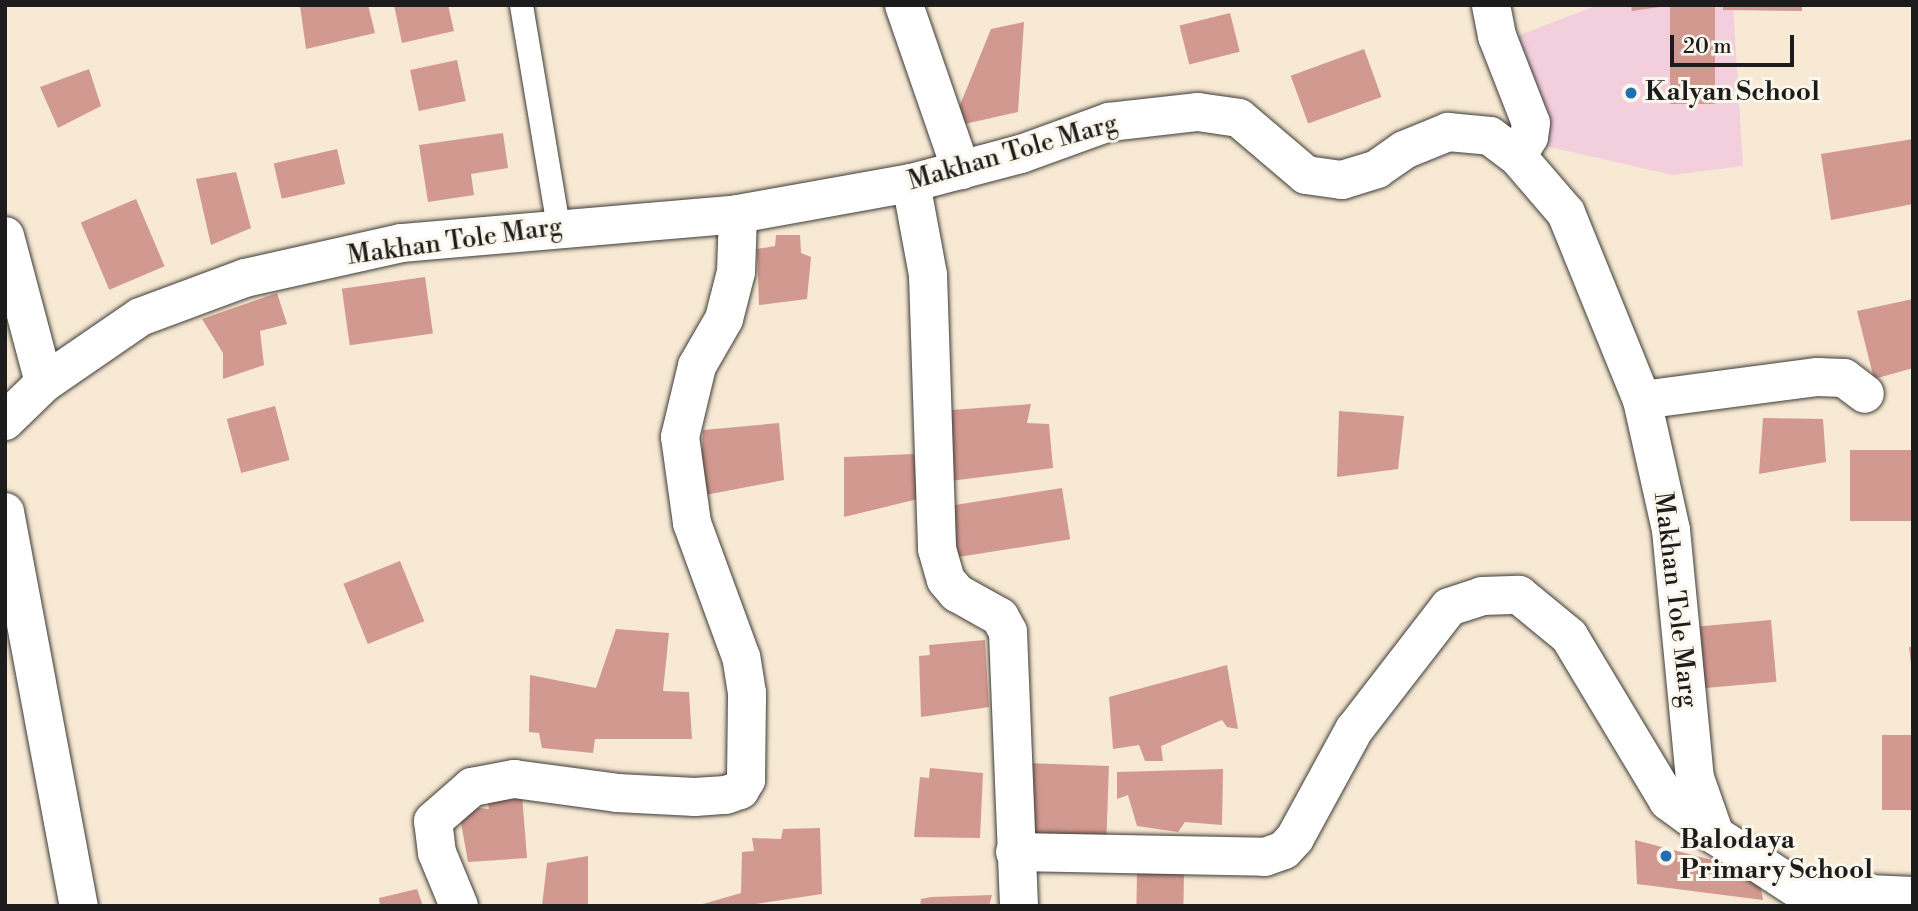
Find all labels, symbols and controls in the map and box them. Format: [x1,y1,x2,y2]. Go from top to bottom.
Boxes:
scale bar [1673,21,1797,65]
text: 20 m [1683,34,1732,60]
place label: Kalyan School [1645,77,1820,109]
marker: Kalyan School [1623,85,1639,101]
street label: Makhan Tole Marg [905,108,1121,198]
street label: Makhan Tole Marg [346,211,564,273]
street label: Makhan Tole Marg [1646,491,1704,709]
place label: Balodaya Primary School [1680,825,1873,886]
marker: Balodaya Primary School [1658,848,1674,864]

